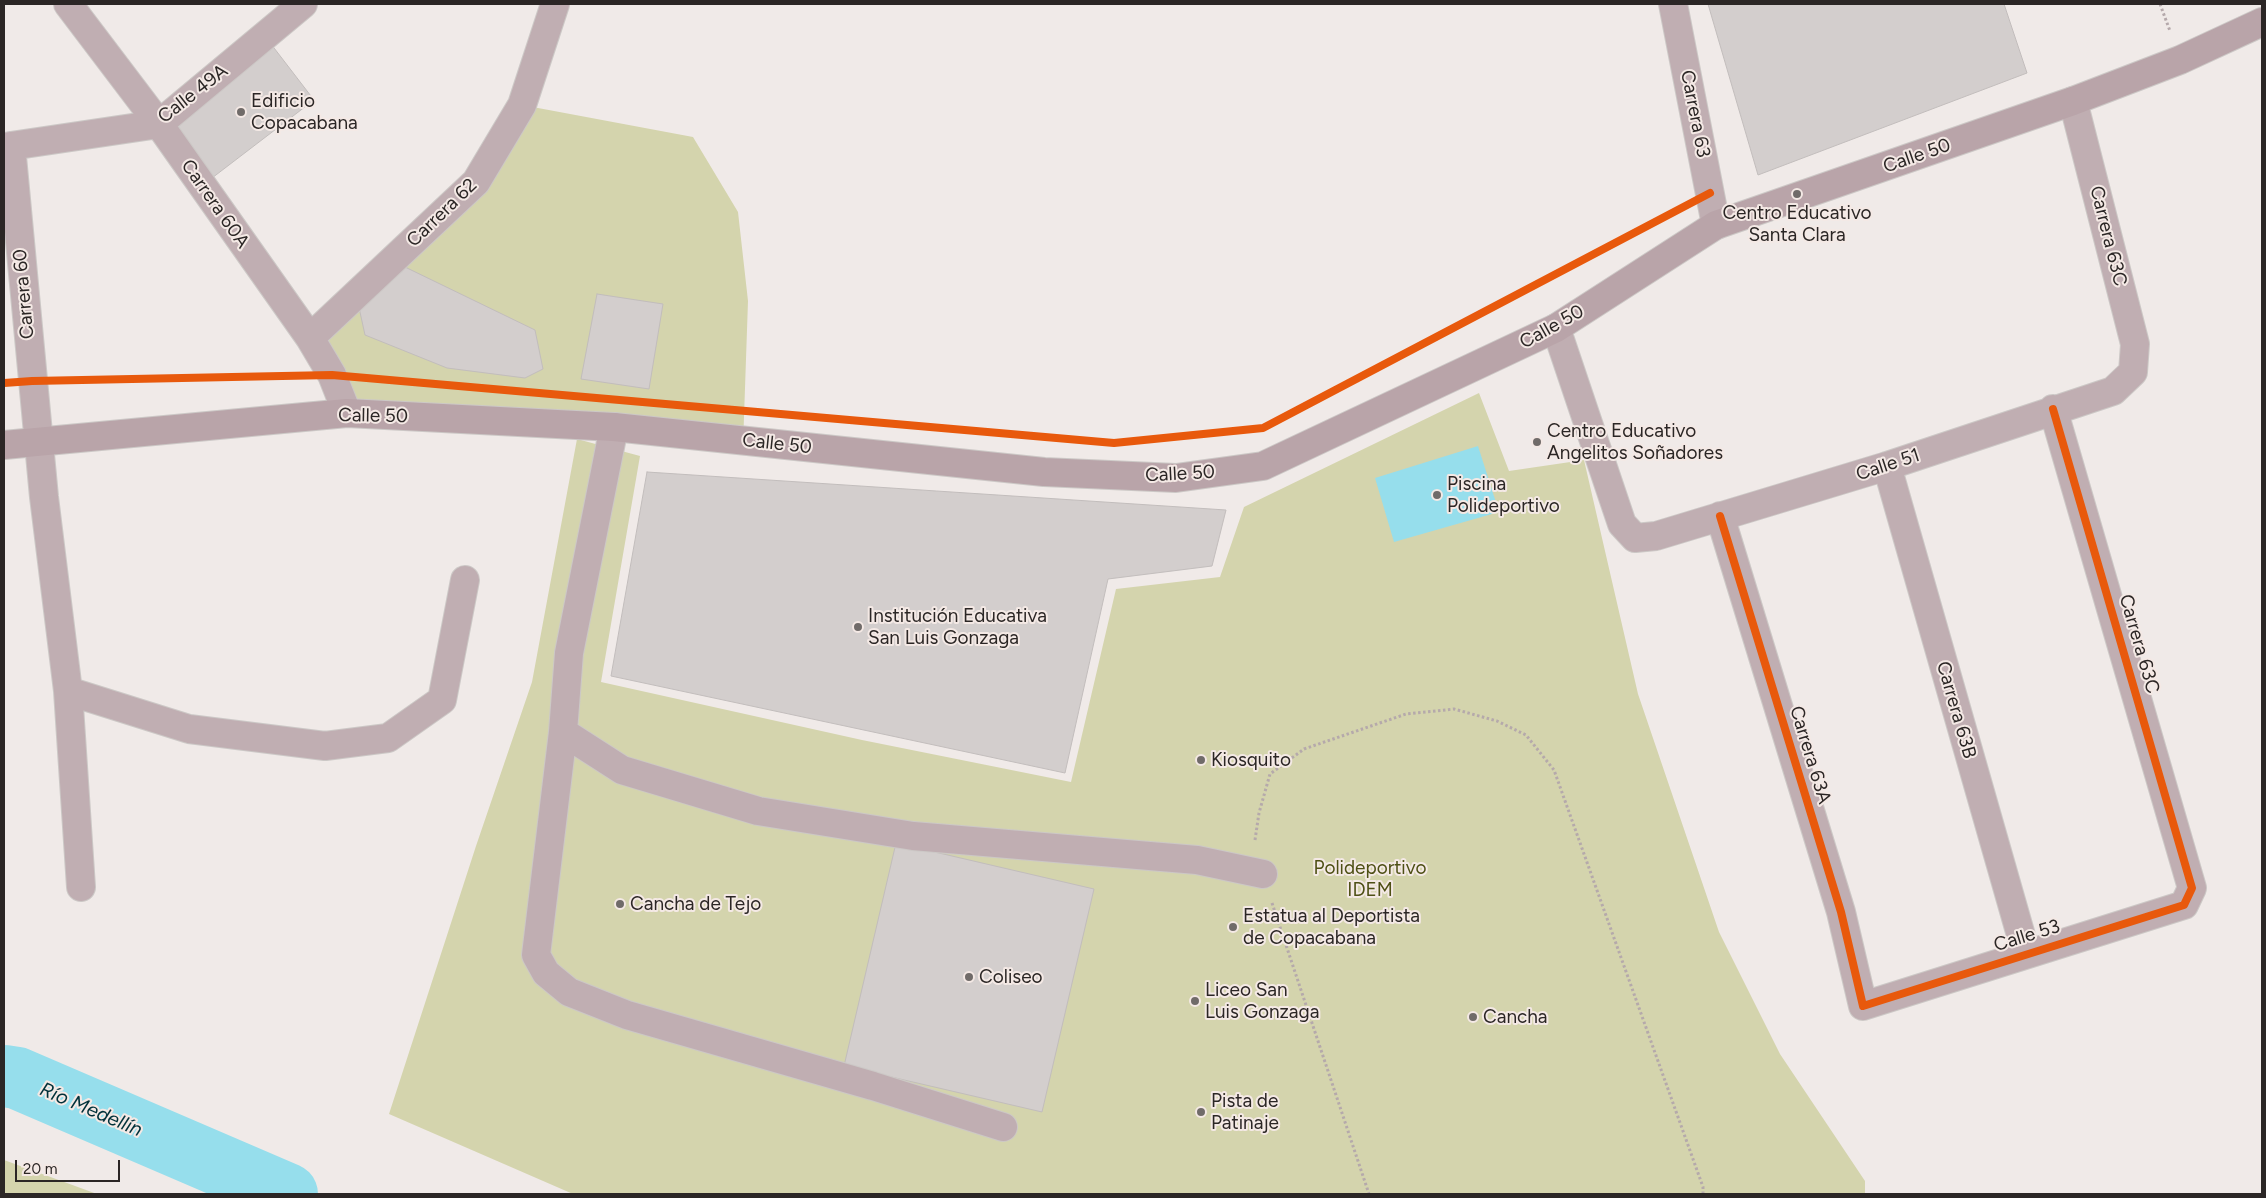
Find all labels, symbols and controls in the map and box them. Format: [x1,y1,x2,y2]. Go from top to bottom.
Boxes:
street label: Calle 49A [154,60,232,128]
street label: Carrera 63 [1675,68,1715,160]
place label: Edificio Copacabana [251,90,358,134]
marker: Edificio Copacabana [235,106,247,118]
street label: Calle 50 [1880,134,1954,178]
street label: Carrera 60A [176,155,254,253]
street label: Carrera 62 [402,174,482,252]
street label: Carrera 63C [2085,184,2131,288]
marker: Centro Educativo Santa Clara [1791,188,1803,200]
place label: Centro Educativo Santa Clara [1722,202,1872,246]
street label: Carrera 60 [9,248,39,340]
street label: Calle 50 [1516,300,1588,354]
street label: Calle 50 [338,404,408,428]
place label: Centro Educativo Angelitos Soñadores [1547,420,1723,464]
street label: Calle 50 [741,429,813,459]
marker: Centro Educativo Angelitos Soñadores [1531,436,1543,448]
street label: Calle 51 [1853,444,1923,486]
street label: Calle 50 [1144,461,1216,487]
place label: Piscina Polideportivo [1447,473,1560,517]
marker: Piscina Polideportivo [1431,489,1443,501]
street label: Carrera 63C [2114,592,2164,696]
place label: Institución Educativa San Luis Gonzaga [868,605,1047,649]
marker: Institución Educativa San Luis Gonzaga [852,621,864,633]
street label: Carrera 63B [1931,659,1981,761]
street label: Carrera 63A [1784,703,1836,807]
place label: Kiosquito [1211,749,1291,771]
marker: Kiosquito [1195,754,1207,766]
park label: Polideportivo IDEM [1314,857,1426,901]
place label: Cancha de Tejo [630,893,761,915]
marker: Cancha de Tejo [614,898,626,910]
place label: Estatua al Deportista de Copacabana [1243,905,1420,949]
street label: Calle 53 [1991,915,2063,957]
marker: Estatua al Deportista de Copacabana [1227,921,1239,933]
place label: Coliseo [979,966,1043,988]
marker: Coliseo [963,971,975,983]
place label: Liceo San Luis Gonzaga [1205,979,1319,1023]
marker: Liceo San Luis Gonzaga [1189,995,1201,1007]
place label: Cancha [1483,1006,1548,1028]
marker: Cancha [1467,1011,1479,1023]
water label: Río Medellín [36,1078,146,1142]
place label: Pista de Patinaje [1211,1090,1279,1134]
marker: Pista de Patinaje [1195,1106,1207,1118]
scale bar [18,1150,122,1182]
text: 20 m [23,1160,57,1178]

